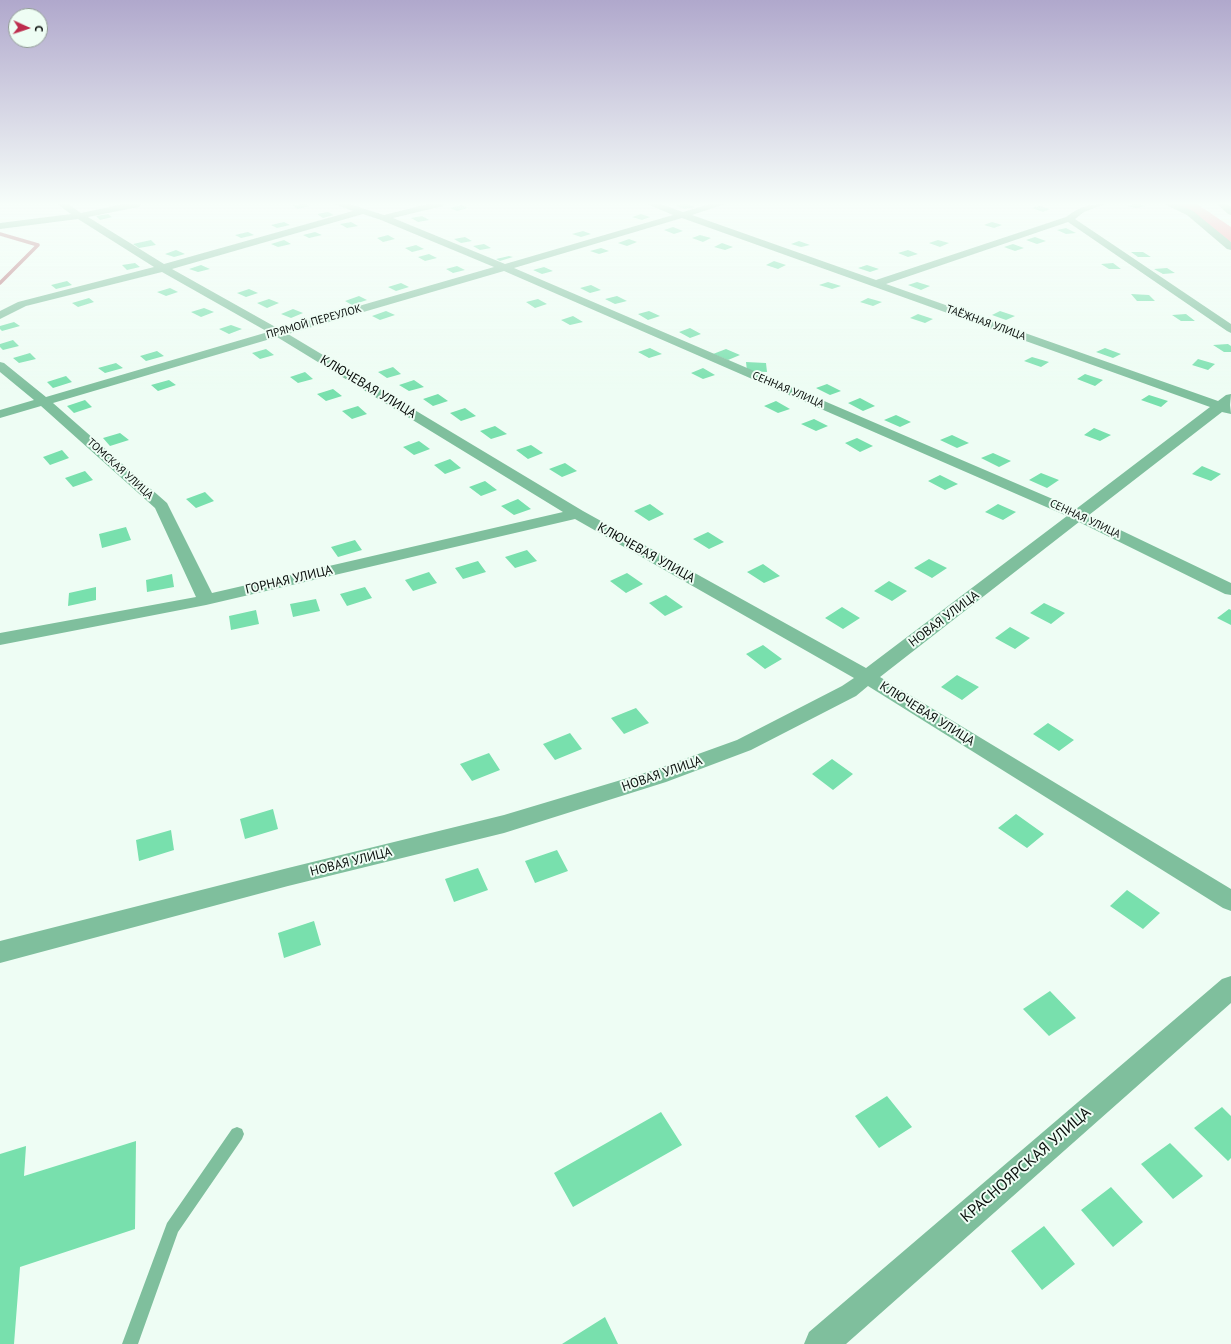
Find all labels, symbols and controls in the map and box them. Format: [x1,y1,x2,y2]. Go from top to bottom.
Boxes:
north arrow [8,8,48,48]
text: С [32,25,46,32]
street label: ПРЯМОЙ ПЕРЕУЛОК [265,302,363,342]
street label: ТАЁЖНАЯ УЛИЦА [944,302,1028,344]
street label: КЛЮЧЕВАЯ УЛИЦА [317,352,419,422]
street label: СЕННАЯ УЛИЦА [750,369,826,411]
street label: ТОМСКАЯ УЛИЦА [84,436,156,502]
street label: СЕННАЯ УЛИЦА [1047,497,1123,541]
street label: КЛЮЧЕВАЯ УЛИЦА [595,520,697,586]
street label: ГОРНАЯ УЛИЦА [244,562,334,598]
street label: НОВАЯ УЛИЦА [906,587,982,651]
street label: КЛЮЧЕВАЯ УЛИЦА [877,678,977,750]
street label: НОВАЯ УЛИЦА [620,753,704,795]
street label: НОВАЯ УЛИЦА [308,844,394,880]
street label: КРАСНОЯРСКАЯ УЛИЦА [957,1103,1095,1227]

